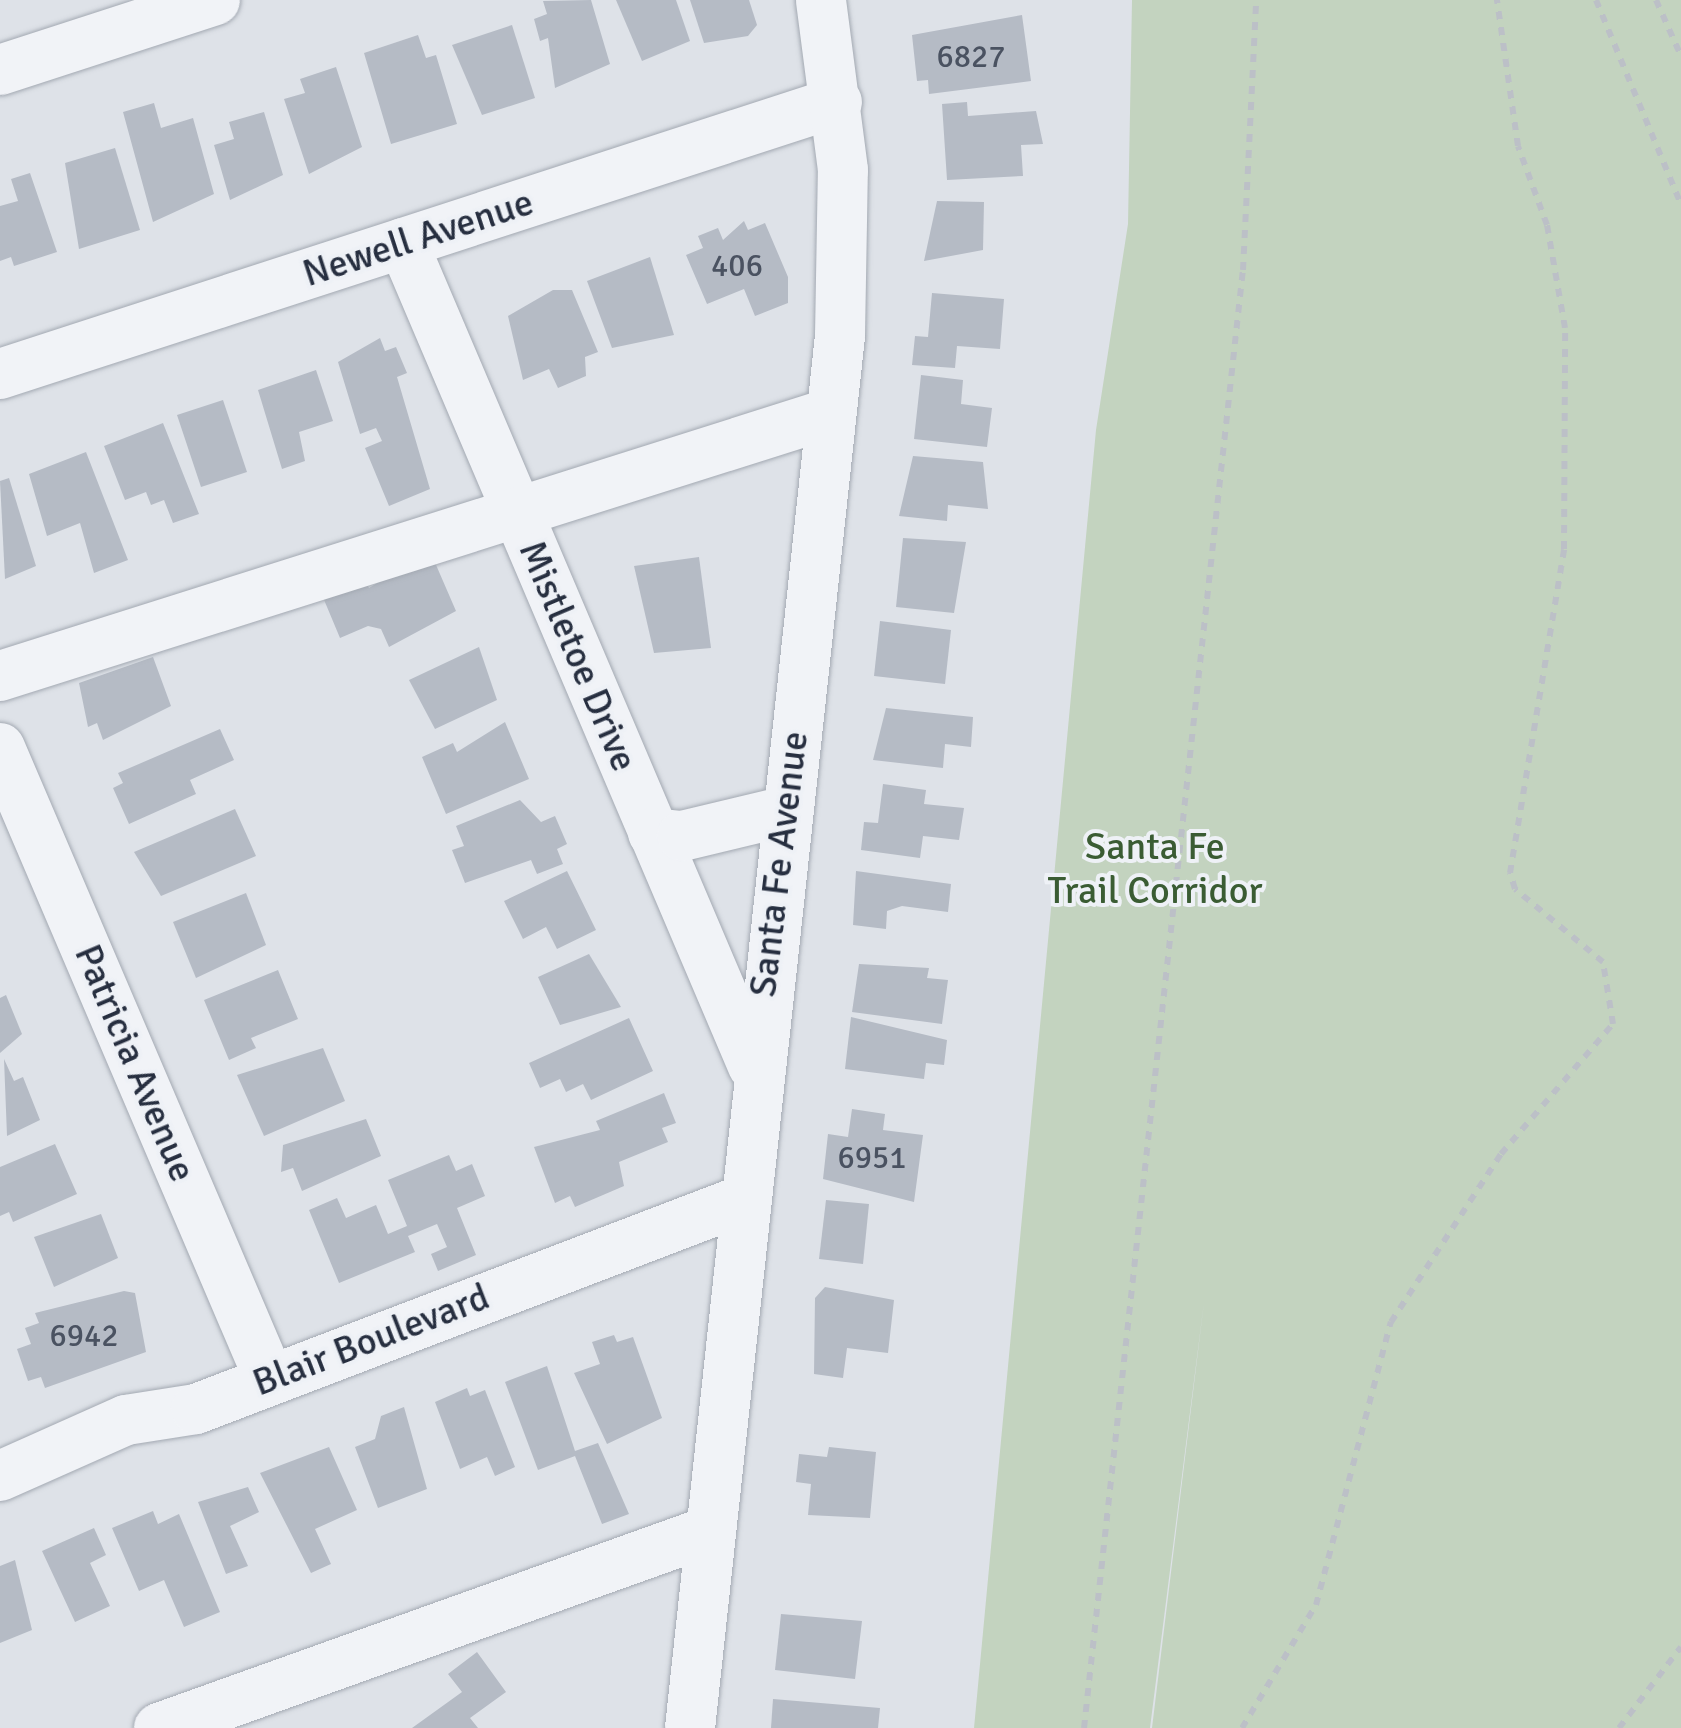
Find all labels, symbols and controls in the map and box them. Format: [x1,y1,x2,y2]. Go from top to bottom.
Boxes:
house number: 6827 [936,38,1006,76]
street label: Newell Avenue [297,179,539,297]
house number: 406 [711,247,763,285]
street label: Mistletoe Drive [509,534,647,778]
street label: Santa Fe Avenue [740,729,818,999]
park label: Santa Fe Trail Corridor [1048,824,1262,914]
street label: Patricia Avenue [65,938,205,1188]
house number: 6951 [837,1139,907,1177]
street label: Blair Boulevard [246,1274,496,1406]
house number: 6942 [49,1317,119,1355]

